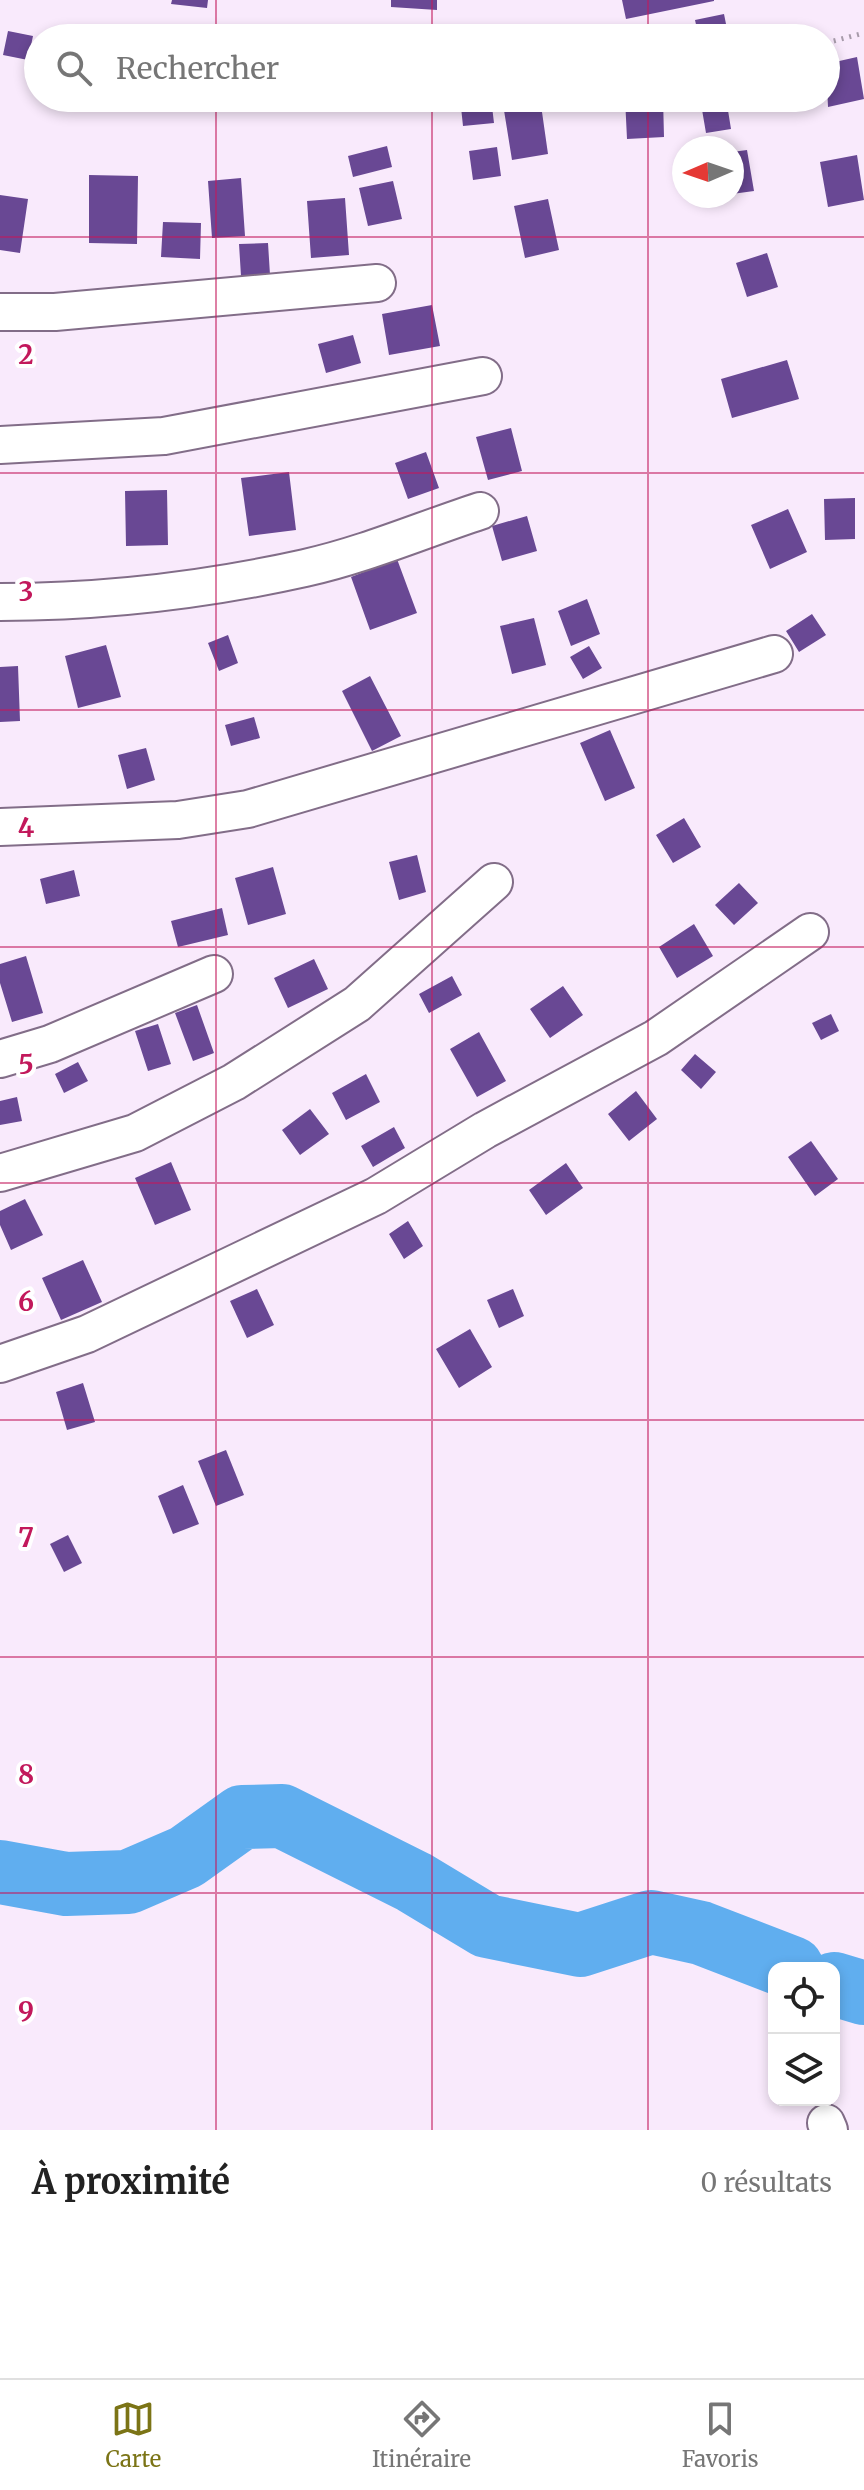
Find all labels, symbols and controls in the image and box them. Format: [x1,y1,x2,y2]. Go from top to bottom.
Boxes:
search box [24,24,840,112]
icon: search [52,46,96,90]
text: Rechercher [116,49,279,87]
north arrow [672,136,744,208]
text: 2 [18,338,34,371]
text: 3 [19,575,33,608]
text: 4 [18,811,35,844]
text: 5 [18,1048,34,1081]
text: 6 [18,1285,34,1318]
text: 7 [18,1521,34,1554]
text: 8 [18,1758,34,1791]
map controls [768,1962,840,2106]
button: locate [768,1962,840,2034]
text: 9 [18,1995,34,2028]
button: layers [768,2034,840,2106]
text: À proximité [32,2161,230,2203]
text: 0 résultats [701,2166,832,2199]
tab: Carte [105,2397,161,2473]
tab: Itinéraire [372,2397,471,2473]
tab: Favoris [682,2397,759,2473]

